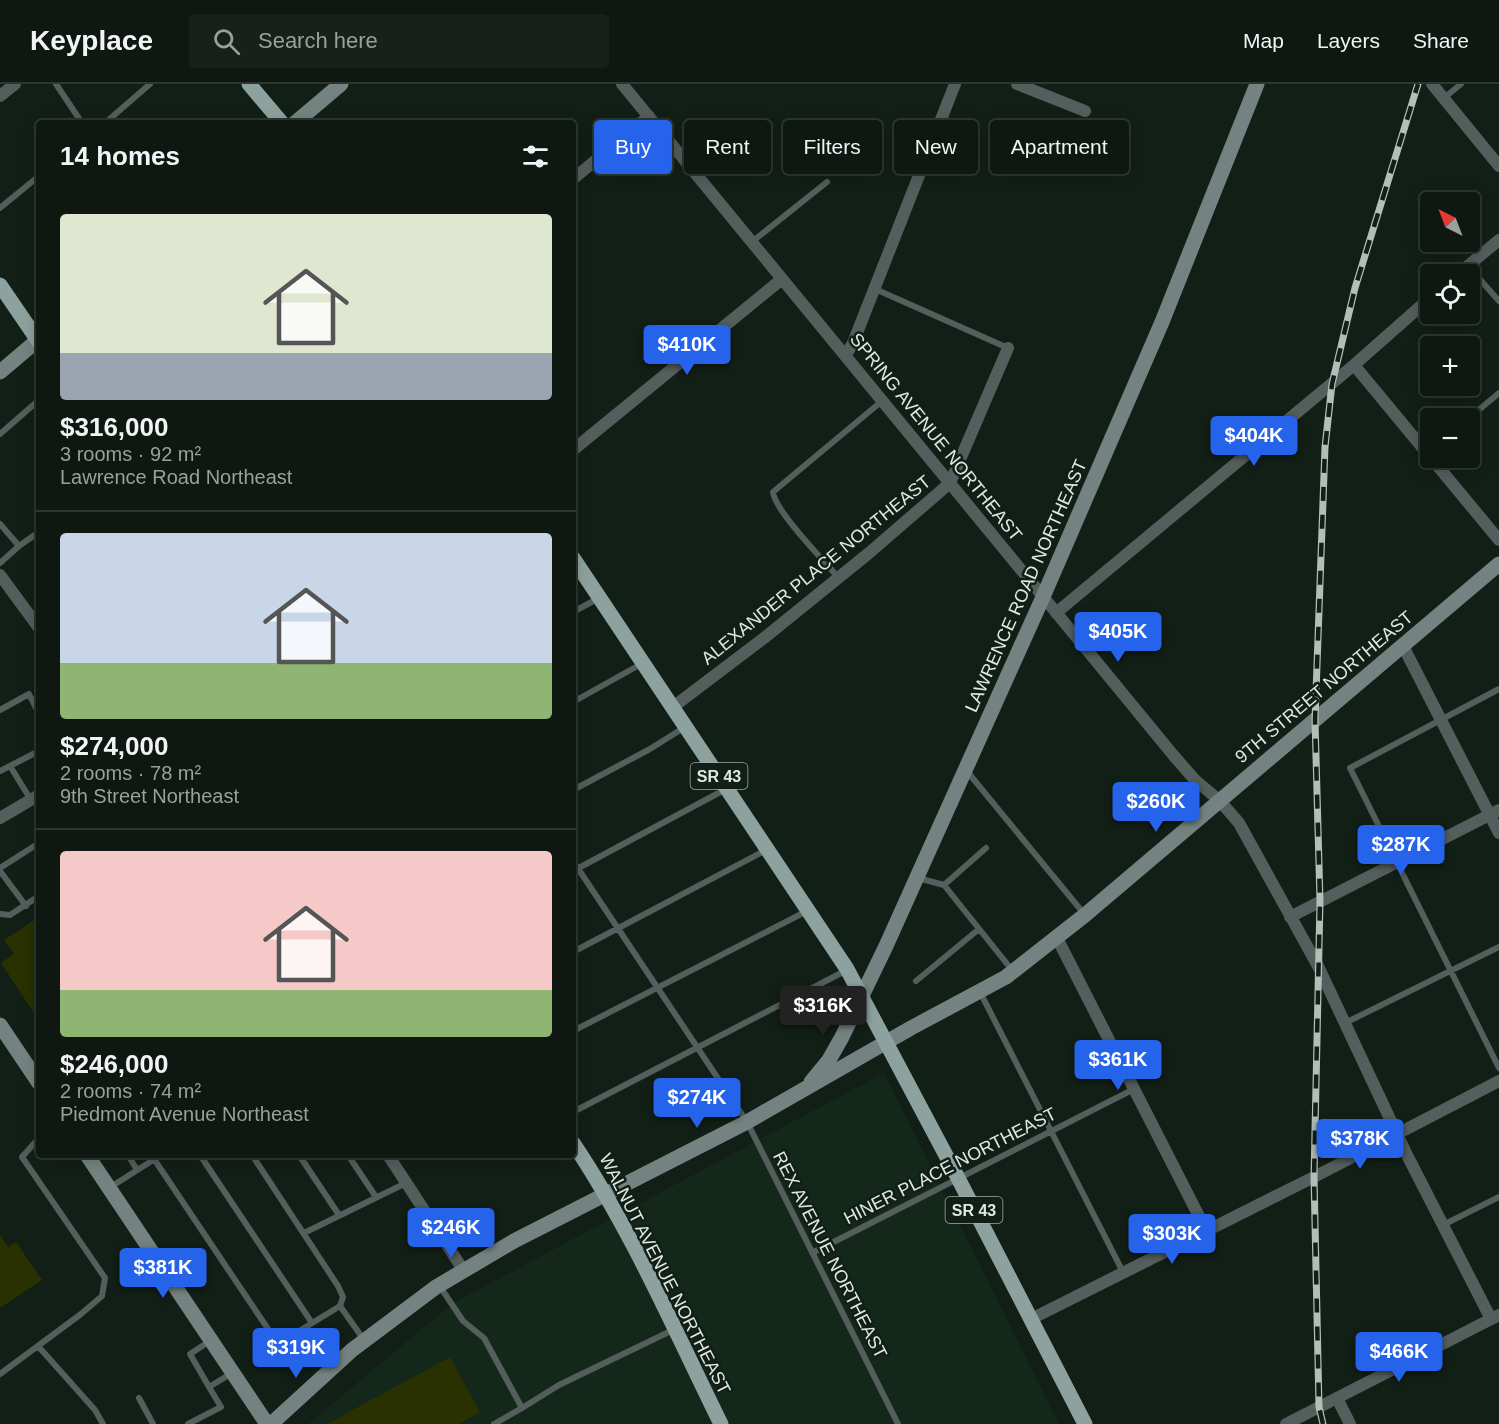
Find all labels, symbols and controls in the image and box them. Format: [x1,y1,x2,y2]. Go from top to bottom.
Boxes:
search box [189,14,609,68]
text: Keyplace [30,25,153,56]
icon: search [210,25,243,58]
text: Search here [258,28,378,53]
text: Map [1243,29,1284,52]
text: Layers [1317,29,1380,52]
text: Share [1413,29,1469,52]
chip: Buy [594,120,672,174]
chip: Rent [684,120,771,174]
chip: Filters [783,120,882,174]
chip: New [894,120,978,174]
chip: Apartment [990,120,1129,174]
icon: filters [519,140,552,173]
text: 14 homes [60,141,180,171]
north arrow [1420,192,1480,252]
map controls [1420,192,1480,468]
icon: home [252,253,360,361]
button: locate [1420,264,1480,324]
pin: $410K [645,325,729,376]
street label: SPRING AVENUE NORTHEAST [846,329,1026,545]
text: $410K [658,333,716,355]
button: + [1420,336,1480,396]
button: − [1420,408,1480,468]
text: $316,000 [60,412,168,442]
pin: $404K [1212,416,1296,467]
text: $404K [1225,424,1283,446]
text: 3 rooms · 92 m² [60,443,201,465]
street label: LAWRENCE ROAD NORTHEAST [961,457,1091,715]
text: Lawrence Road Northeast [60,466,292,488]
street label: ALEXANDER PLACE NORTHEAST [698,471,934,669]
icon: home [252,572,360,680]
street label: 9TH STREET NORTHEAST [1231,607,1417,767]
pin: $405K [1076,612,1160,663]
text: $405K [1089,620,1147,642]
text: $274,000 [60,731,168,761]
text: 2 rooms · 78 m² [60,762,201,784]
road number: SR 43 [690,763,748,789]
pin: $260K [1114,782,1198,833]
text: 9th Street Northeast [60,785,239,807]
text: $260K [1127,790,1185,812]
pin: $287K [1359,825,1443,876]
text: $287K [1372,833,1430,855]
icon: home [252,890,360,998]
pin: $316K [781,986,865,1037]
text: $316K [794,994,852,1016]
pin: $361K [1076,1040,1160,1091]
text: $361K [1089,1048,1147,1070]
text: $246,000 [60,1049,168,1079]
pin: $274K [655,1078,739,1129]
text: 2 rooms · 74 m² [60,1080,201,1102]
text: $274K [668,1086,726,1108]
text: Piedmont Avenue Northeast [60,1103,309,1125]
street label: HINER PLACE NORTHEAST [840,1104,1060,1228]
pin: $378K [1318,1119,1402,1170]
text: $378K [1331,1127,1389,1149]
street label: REX AVENUE NORTHEAST [769,1148,891,1362]
street label: WALNUT AVENUE NORTHEAST [595,1150,735,1398]
road number: SR 43 [946,1197,1002,1223]
pin: $246K [409,1208,493,1259]
pin: $303K [1130,1214,1214,1265]
text: $246K [422,1216,480,1238]
text: $303K [1143,1222,1201,1244]
pin: $381K [121,1248,205,1299]
text: $381K [134,1256,192,1278]
pin: $319K [254,1328,338,1379]
pin: $466K [1357,1332,1441,1383]
text: $319K [267,1336,325,1358]
text: $466K [1370,1340,1428,1362]

